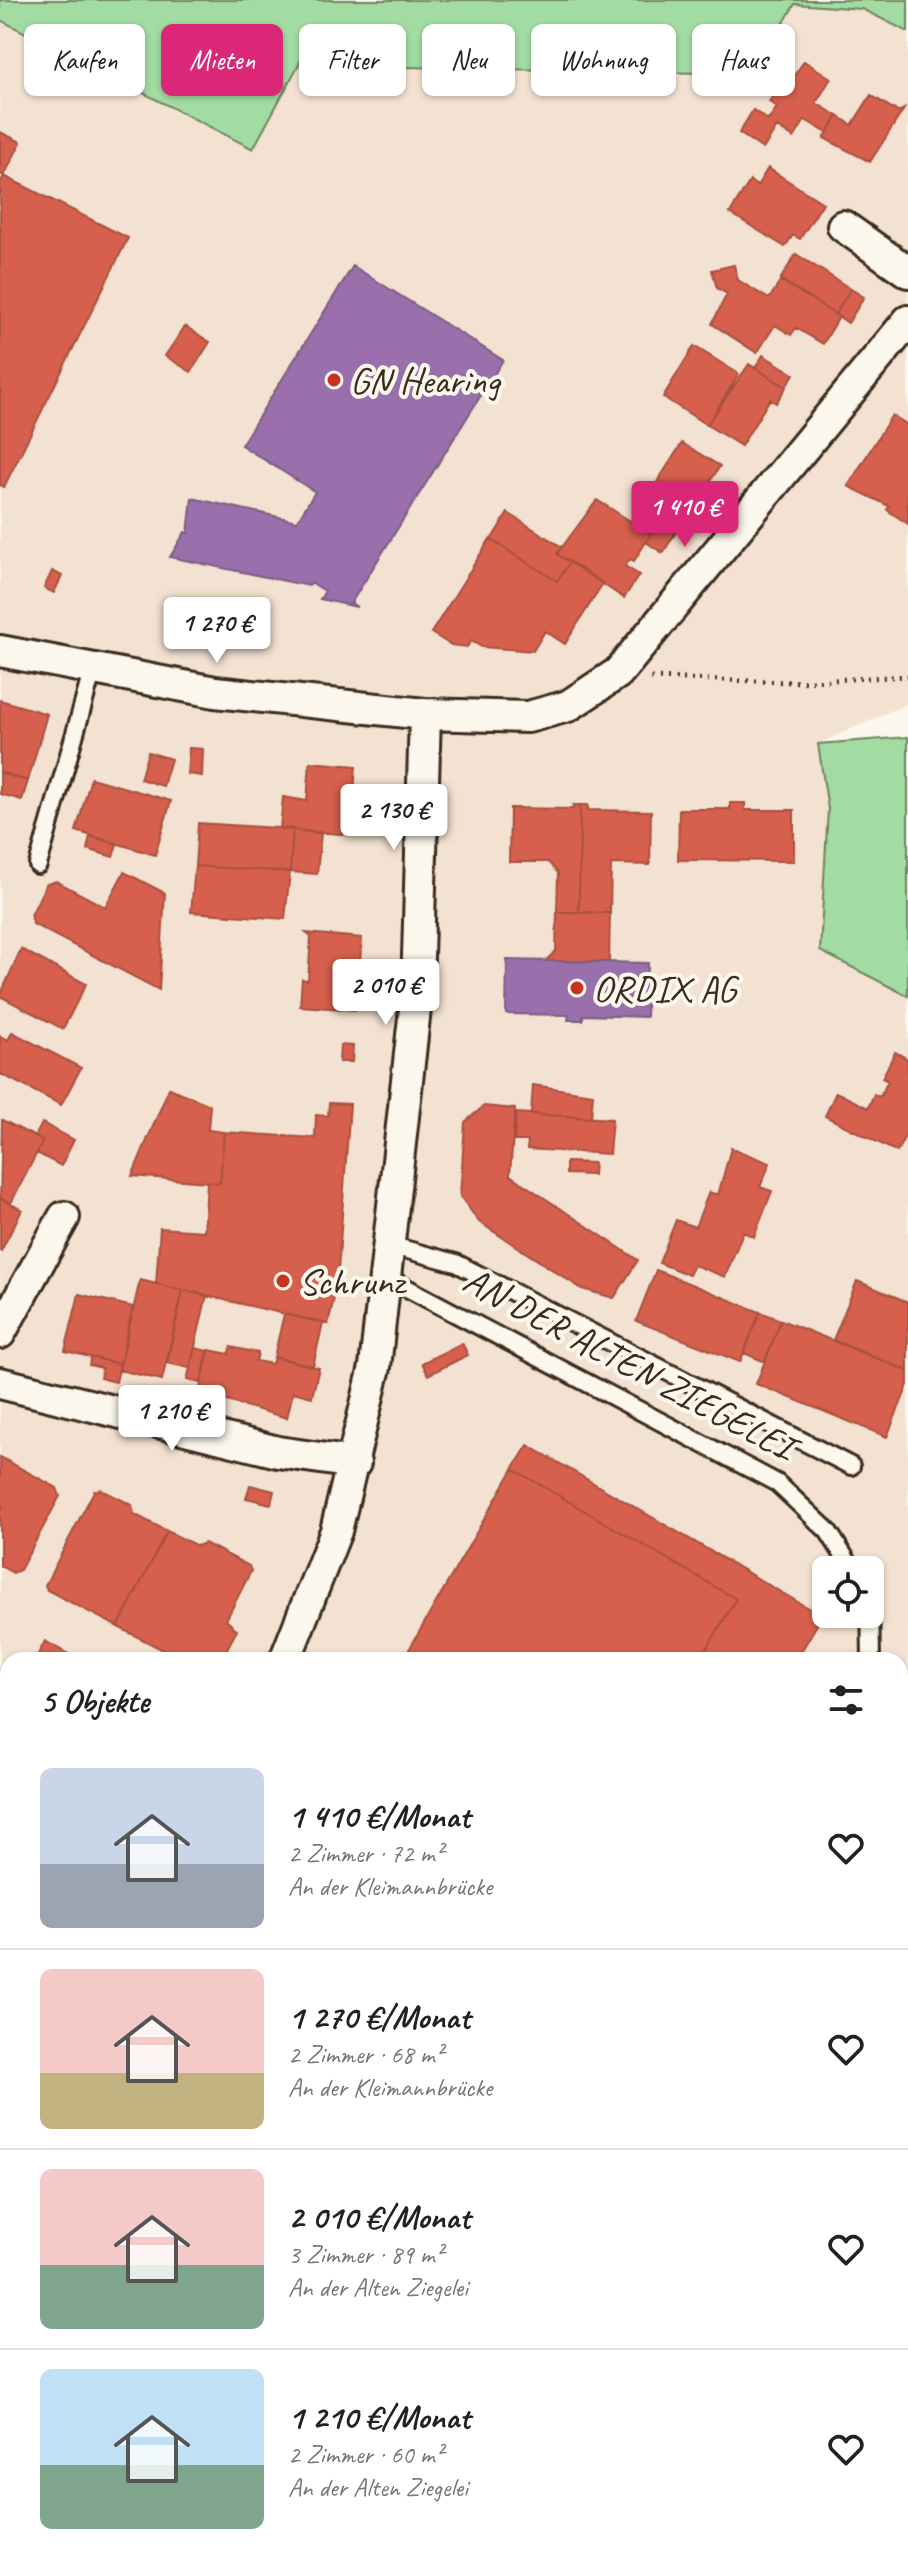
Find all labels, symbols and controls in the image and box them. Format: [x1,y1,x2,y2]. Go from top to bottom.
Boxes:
chip: Kaufen [24,24,145,96]
chip: Mieten [161,24,283,96]
chip: Filter [299,24,406,96]
chip: Neu [422,24,515,96]
chip: Wohnung [531,24,676,96]
chip: Haus [692,24,795,96]
place label: GN Hearing [350,357,502,404]
marker: GN Hearing [325,371,343,389]
pin: 1 410 € [611,481,759,549]
text: 1 410 € [649,490,721,523]
pin: 1 270 € [143,597,291,665]
text: 1 270 € [182,606,252,639]
pin: 2 130 € [320,784,468,852]
text: 2 130 € [358,793,430,826]
pin: 2 010 € [312,959,460,1027]
place label: ORDIX AG [593,965,740,1012]
text: 2 010 € [350,968,422,1001]
marker: ORDIX AG [568,979,586,997]
street label: AN DER ALTEN ZIEGELEI [456,1256,809,1474]
place label: Schrunz [299,1258,407,1305]
marker: Schrunz [274,1272,292,1290]
pin: 1 210 € [98,1385,246,1453]
text: 1 210 € [136,1394,208,1427]
map controls [812,1556,884,1628]
button: locate [812,1556,884,1628]
icon: filters [824,1678,868,1722]
text: 5 Objekte [40,1679,149,1722]
text: 1 410 €/Monat [288,1794,470,1837]
icon: home [104,1800,200,1896]
icon: heart [824,1826,868,1870]
text: 2 Zimmer · 72 m² [288,1837,443,1870]
text: An der Kleimannbrücke [288,1870,492,1903]
text: 1 270 €/Monat [288,1995,470,2038]
icon: home [104,2001,200,2097]
icon: heart [824,2027,868,2071]
text: 2 Zimmer · 68 m² [288,2038,443,2071]
text: An der Kleimannbrücke [288,2071,492,2104]
text: 2 010 €/Monat [288,2195,470,2238]
icon: home [104,2201,200,2297]
icon: heart [824,2227,868,2271]
text: 3 Zimmer · 89 m² [288,2238,443,2271]
text: An der Alten Ziegelei [288,2271,468,2304]
text: 1 210 €/Monat [288,2395,470,2438]
icon: home [104,2401,200,2497]
icon: heart [824,2427,868,2471]
text: 2 Zimmer · 60 m² [288,2438,443,2471]
text: An der Alten Ziegelei [288,2471,468,2504]

